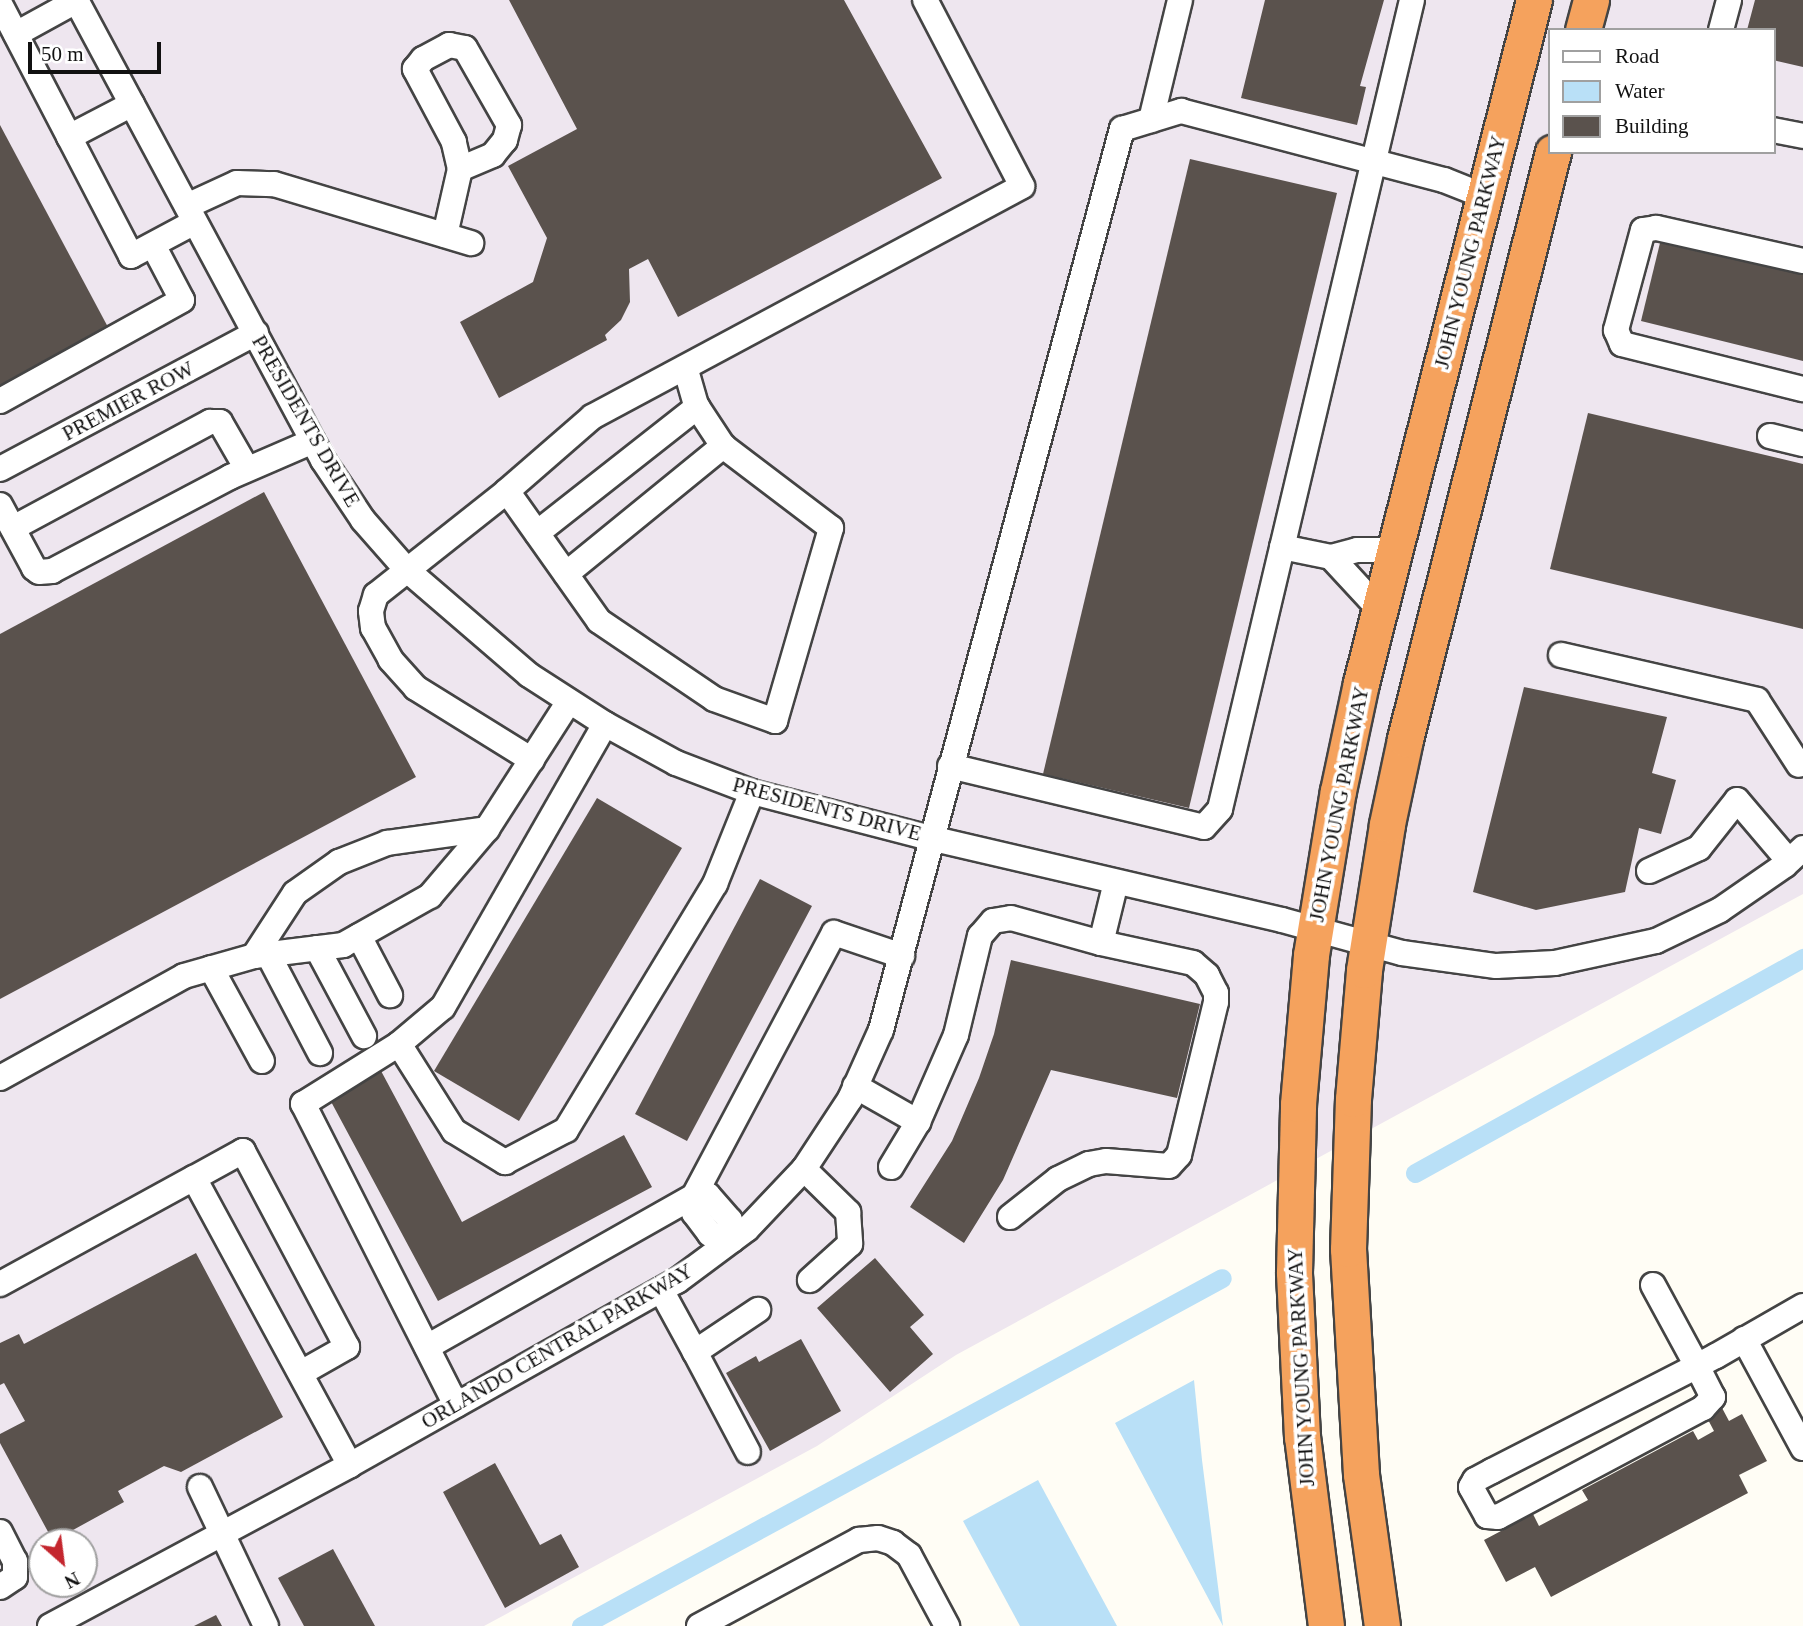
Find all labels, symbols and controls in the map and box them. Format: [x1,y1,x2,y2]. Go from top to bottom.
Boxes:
scale bar [32,28,164,72]
legend [1548,28,1775,154]
text: 50 m [41,42,84,66]
text: Road [1615,44,1659,68]
text: Water [1615,79,1665,103]
text: Building [1615,114,1689,138]
street label: JOHN YOUNG PARKWAY [1429,133,1511,371]
street label: PRESIDENTS DRIVE [247,331,365,511]
street label: PREMIER ROW [58,356,198,446]
street label: JOHN YOUNG PARKWAY [1304,684,1374,924]
street label: PRESIDENTS DRIVE [730,772,924,846]
street label: JOHN YOUNG PARKWAY [1282,1247,1320,1487]
street label: ORLANDO CENTRAL PARKWAY [416,1258,698,1434]
north arrow [28,1528,98,1598]
text: N [61,1568,83,1593]

